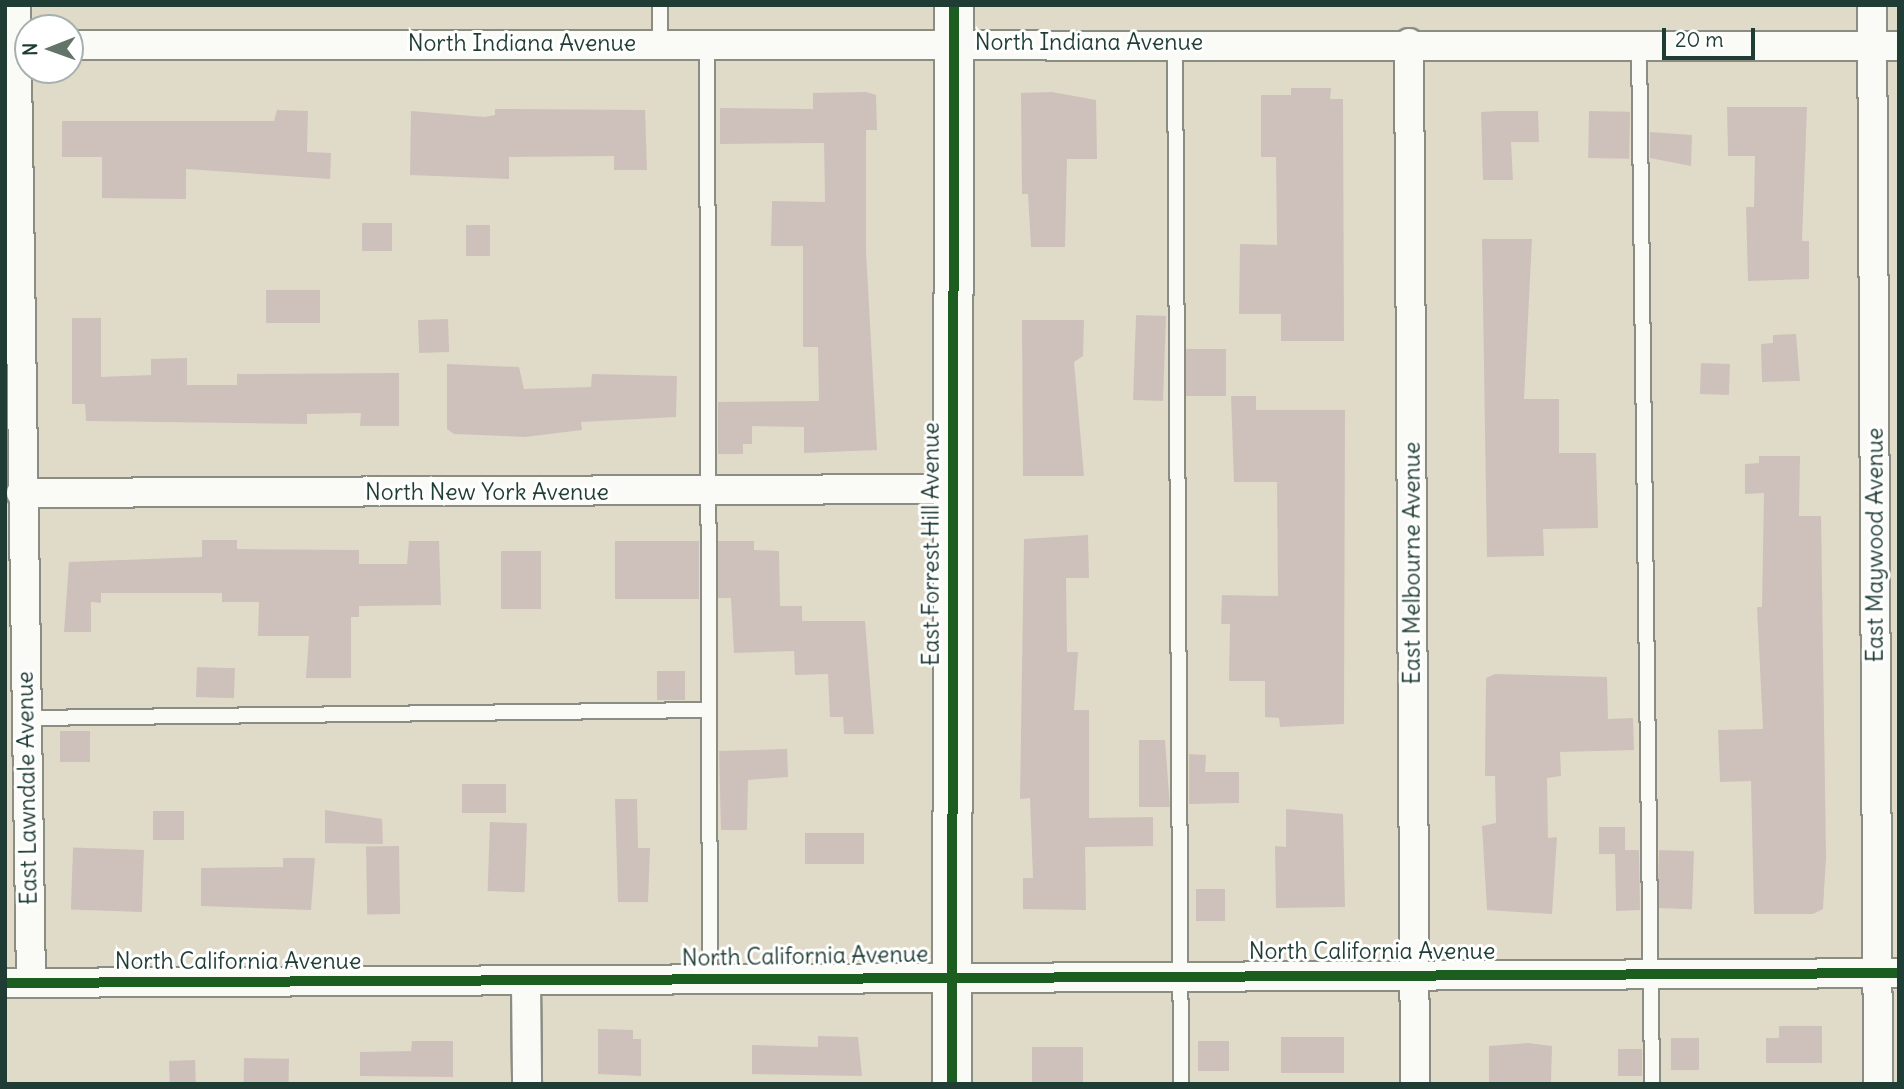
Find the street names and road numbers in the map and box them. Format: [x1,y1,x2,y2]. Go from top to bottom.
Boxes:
street label: North Indiana Avenue [975,28,1203,56]
street label: North Indiana Avenue [408,29,636,57]
street label: East Forrest Hill Avenue [917,422,945,666]
street label: East Maywood Avenue [1861,428,1889,662]
street label: East Melbourne Avenue [1398,442,1426,684]
street label: North New York Avenue [365,478,609,506]
street label: East Lawndale Avenue [11,671,43,905]
street label: North California Avenue [1249,937,1495,965]
street label: North California Avenue [681,940,929,972]
street label: North California Avenue [115,947,361,975]

